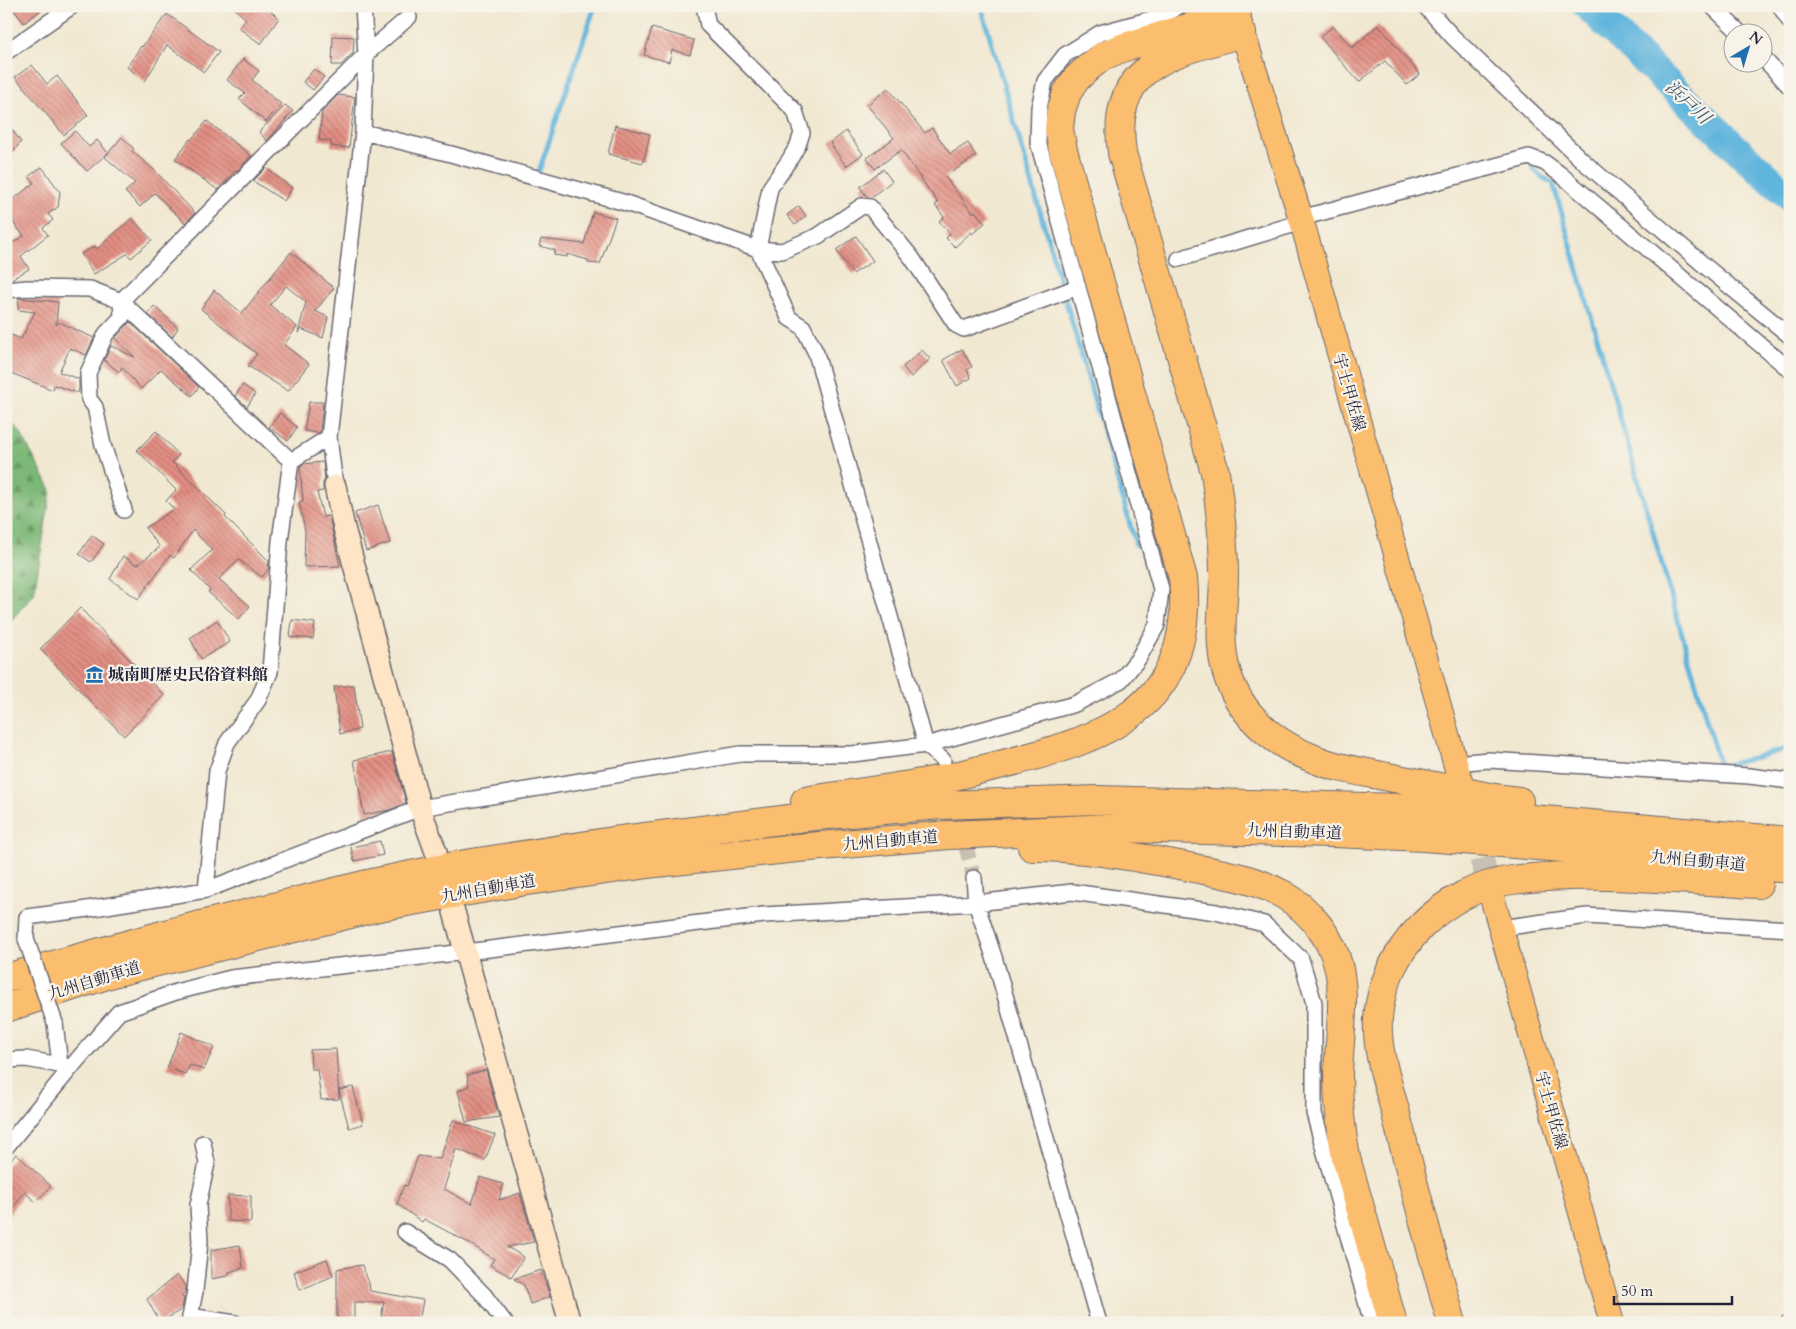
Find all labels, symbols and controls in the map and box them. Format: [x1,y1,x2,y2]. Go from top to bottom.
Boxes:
north arrow [1724,22,1774,72]
text: N [1745,27,1766,49]
water label: 浜戸川 [1659,75,1717,131]
street label: 宇土甲佐線 [1327,351,1371,434]
museum icon: 城南町歴史民俗資料館 [84,664,104,684]
place label: 城南町歴史民俗資料館 [108,664,268,686]
street label: 九州自動車道 [1246,819,1342,845]
street label: 九州自動車道 [841,826,939,856]
street label: 九州自動車道 [1649,846,1747,876]
street label: 九州自動車道 [439,870,537,908]
street label: 九州自動車道 [45,956,143,1006]
street label: 宇土甲佐線 [1529,1069,1573,1152]
scale bar [1614,1274,1731,1306]
text: 50 m [1621,1281,1653,1301]

